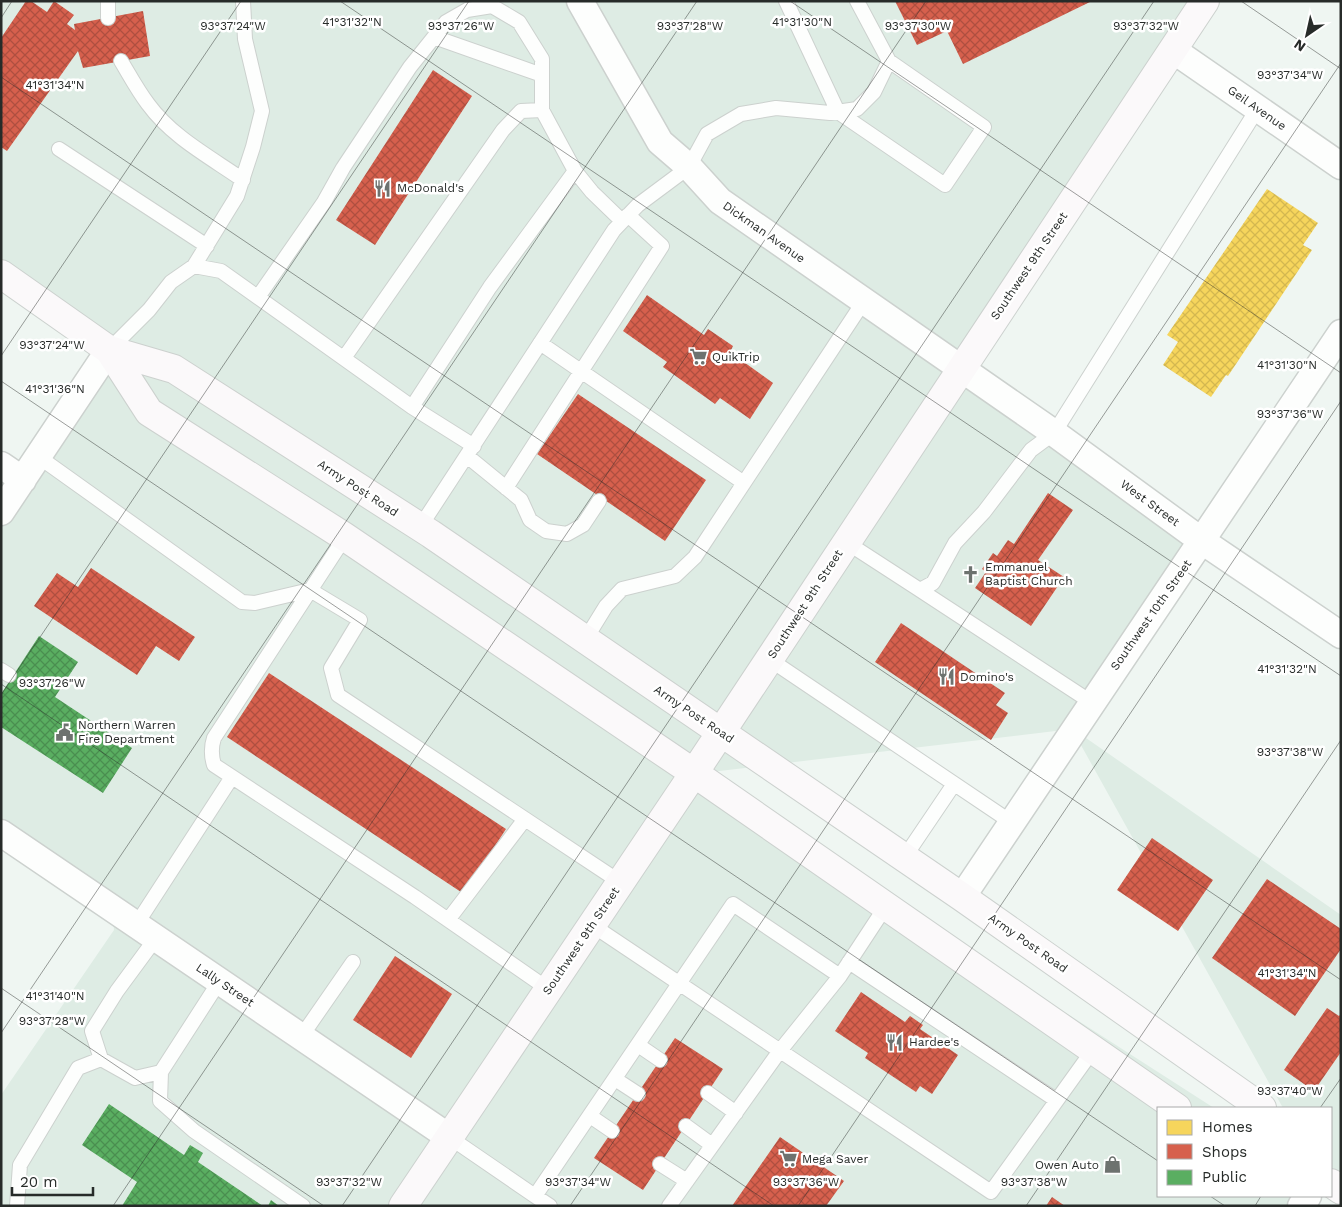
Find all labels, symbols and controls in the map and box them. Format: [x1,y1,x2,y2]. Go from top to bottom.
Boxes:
north arrow [1282,10,1332,60]
text: 41°31'32"N [322,15,382,29]
text: 41°31'30"N [772,15,832,29]
text: 93°37'24"W [200,19,266,33]
text: 93°37'26"W [428,19,495,33]
text: 93°37'28"W [657,19,724,33]
text: 93°37'30"W [885,19,952,33]
text: 93°37'32"W [1113,19,1180,33]
text: N [1291,36,1309,55]
text: 93°37'34"W [1257,68,1323,82]
text: 41°31'34"N [25,78,85,92]
street label: Geil Avenue [1225,83,1289,133]
restaurant icon: McDonald's [373,178,393,198]
place label: McDonald's [397,181,464,195]
street label: Dickman Avenue [720,198,808,266]
street label: Southwest 9th Street [988,209,1070,323]
text: 93°37'24"W [19,338,85,352]
supermarket icon: QuikTrip [688,347,708,367]
place label: QuikTrip [712,350,760,364]
text: 41°31'30"N [1257,358,1317,372]
text: 41°31'36"N [25,382,85,396]
text: 93°37'36"W [1257,407,1324,421]
street label: Army Post Road [315,457,401,519]
street label: West Street [1118,477,1182,529]
street label: Southwest 9th Street [765,547,845,661]
street label: Southwest 10th Street [1108,557,1194,673]
place label: Emmanuel Baptist Church [985,560,1073,588]
church icon: Emmanuel Baptist Church [961,564,981,584]
text: 41°31'32"N [1257,662,1317,676]
restaurant icon: Domino's [936,667,956,687]
place label: Domino's [960,670,1014,684]
text: 93°37'26"W [19,676,86,690]
street label: Army Post Road [651,682,737,746]
place label: Northern Warren Fire Department [78,718,176,746]
public building icon: Northern Warren Fire Department [54,722,74,742]
text: 93°37'38"W [1257,745,1324,759]
street label: Southwest 9th Street [540,884,622,998]
street label: Army Post Road [986,911,1070,975]
street label: Lally Street [193,960,257,1010]
text: 41°31'34"N [1257,966,1317,980]
text: 41°31'40"N [25,989,85,1003]
text: 93°37'28"W [19,1014,86,1028]
restaurant icon: Hardee's [885,1032,905,1052]
place label: Hardee's [909,1035,959,1049]
text: 93°37'40"W [1257,1084,1323,1098]
legend [1157,1107,1332,1197]
text: Homes [1202,1118,1253,1136]
text: Shops [1202,1143,1247,1161]
supermarket icon: Mega Saver [778,1149,798,1169]
place label: Mega Saver [802,1152,868,1166]
shop icon: Owen Auto [1103,1155,1123,1175]
place label: Owen Auto [1035,1158,1099,1172]
scale bar [12,1164,94,1196]
text: Public [1202,1168,1247,1186]
text: 20 m [20,1173,58,1191]
text: 93°37'32"W [316,1175,383,1189]
text: 93°37'34"W [545,1175,611,1189]
text: 93°37'36"W [773,1175,840,1189]
text: 93°37'38"W [1001,1175,1068,1189]

